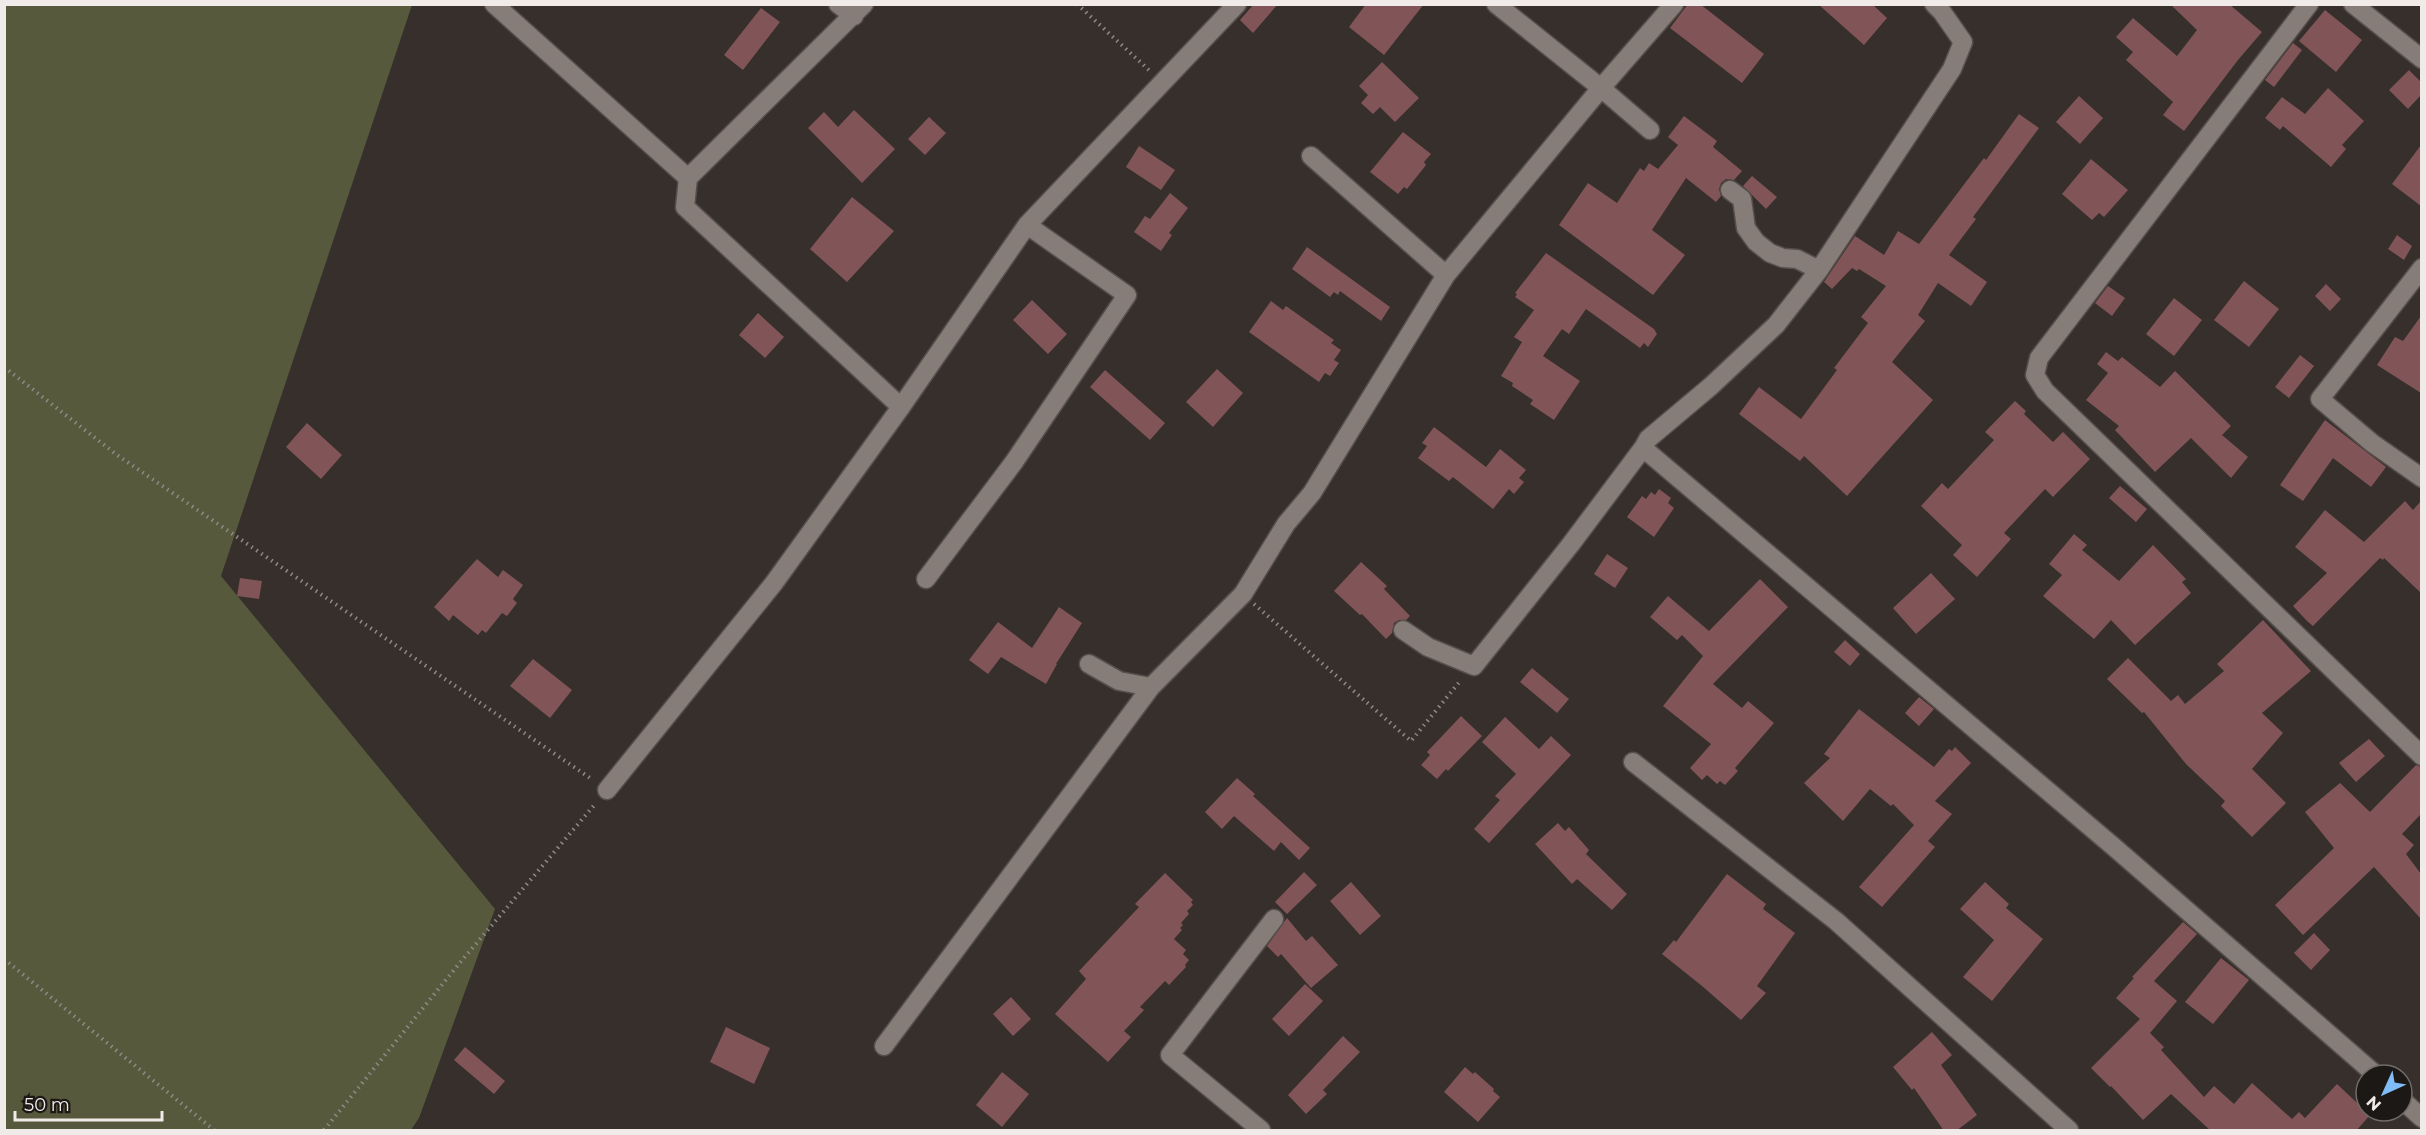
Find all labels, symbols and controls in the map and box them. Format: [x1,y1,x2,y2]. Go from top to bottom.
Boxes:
north arrow [2354,1063,2414,1123]
scale bar [15,1084,162,1122]
text: N [2362,1092,2385,1115]
text: 50 m [24,1094,70,1116]

